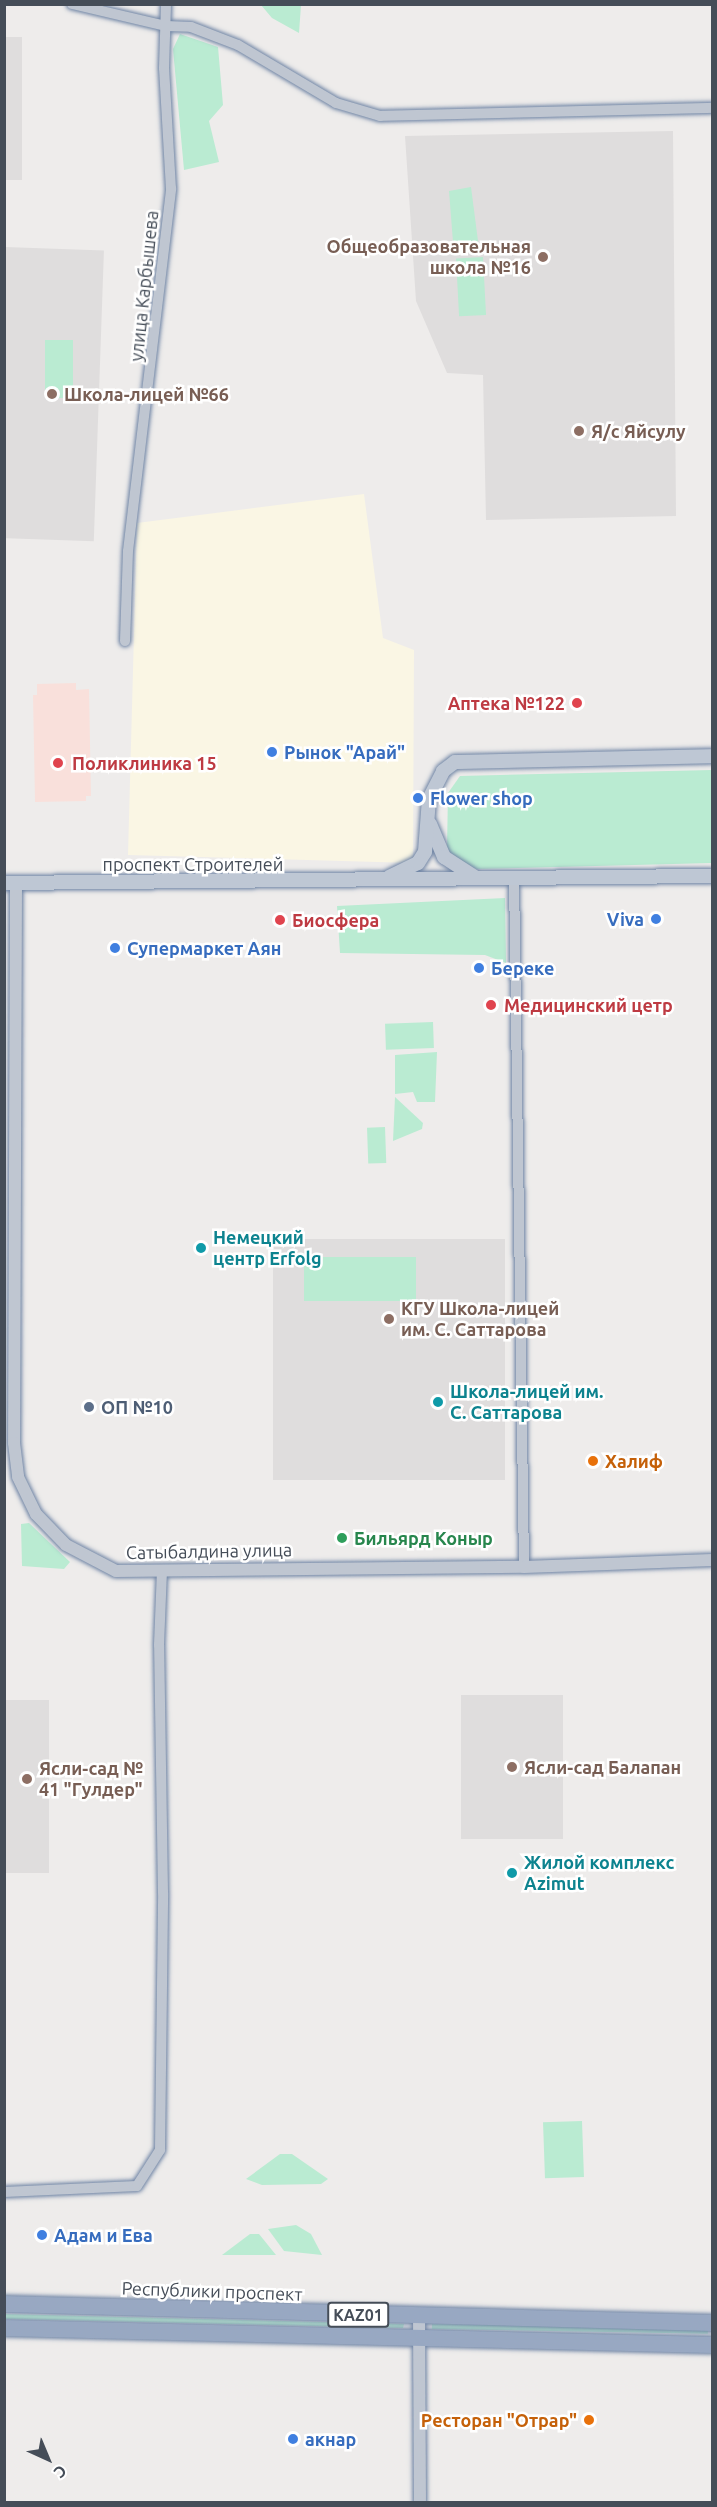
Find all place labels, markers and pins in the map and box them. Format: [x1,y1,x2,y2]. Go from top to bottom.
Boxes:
place label: Общеобразовательная школа №16 [327,236,531,278]
marker: Общеобразовательная школа №16 [536,250,550,264]
place label: Школа-лицей №66 [64,383,229,405]
marker: Школа-лицей №66 [45,387,59,401]
place label: Я/c Яйсулу [591,420,686,442]
marker: Я/c Яйсулу [572,424,586,438]
place label: Аптека №122 [448,692,565,714]
marker: Аптека №122 [570,696,584,710]
place label: Рынок "Арай" [284,741,405,763]
marker: Рынок "Арай" [265,745,279,759]
place label: Поликлиника 15 [72,752,217,774]
marker: Поликлиника 15 [49,754,67,772]
place label: Flower shop [430,787,533,809]
marker: Flower shop [411,791,425,805]
place label: Viva [607,908,644,930]
place label: Биосфера [292,909,379,931]
marker: Viva [649,912,663,926]
marker: Биосфера [273,913,287,927]
place label: Супермаркет Аян [127,937,281,959]
marker: Супермаркет Аян [108,941,122,955]
place label: Береке [491,957,554,979]
marker: Береке [472,961,486,975]
place label: Медицинский цетр [504,994,673,1016]
marker: Медицинский цетр [482,996,500,1014]
place label: Немецкий центр Erfolg [213,1227,322,1270]
marker: Немецкий центр Erfolg [194,1241,208,1255]
place label: КГУ Школа-лицей им. С. Саттарова [401,1298,559,1340]
marker: КГУ Школа-лицей им. С. Саттарова [382,1312,396,1326]
place label: Школа-лицей им. С. Саттарова [450,1381,604,1424]
marker: Школа-лицей им. С. Саттарова [431,1395,445,1409]
place label: ОП №10 [101,1396,173,1418]
marker: ОП №10 [82,1400,96,1414]
place label: Халиф [605,1450,663,1472]
marker: Халиф [586,1454,600,1468]
place label: Бильярд Коныр [354,1527,493,1549]
marker: Бильярд Коныр [335,1531,349,1545]
place label: Ясли-сад Балапан [524,1756,681,1778]
place label: Ясли-сад № 41 "Гулдер" [39,1758,143,1800]
marker: Ясли-сад Балапан [505,1760,519,1774]
marker: Ясли-сад № 41 "Гулдер" [20,1772,34,1786]
place label: Жилой комплекс Azimut [524,1852,674,1894]
marker: Жилой комплекс Azimut [505,1866,519,1880]
place label: Адам и Ева [54,2224,153,2246]
marker: Адам и Ева [35,2228,49,2242]
place label: Ресторан "Отрар" [421,2409,577,2431]
marker: Ресторан "Отрар" [582,2413,596,2427]
place label: акнар [305,2428,356,2450]
marker: акнар [286,2432,300,2446]

